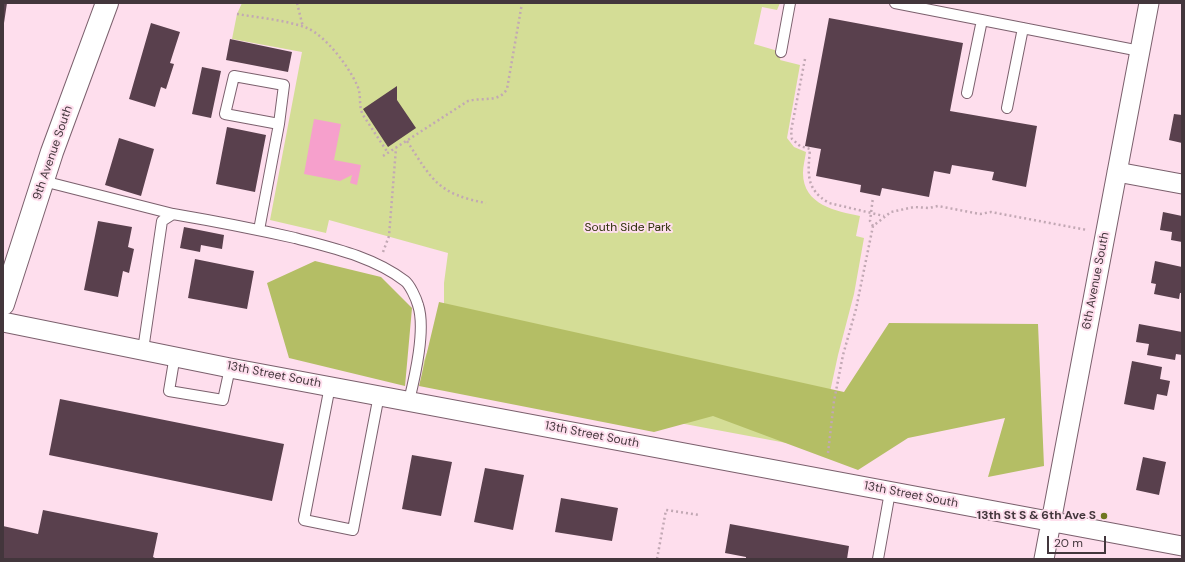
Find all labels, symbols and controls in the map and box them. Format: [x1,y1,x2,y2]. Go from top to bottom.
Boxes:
street label: 9th Avenue South [30,104,76,202]
park label: South Side Park [585,221,671,235]
street label: 6th Avenue South [1080,231,1112,331]
street label: 13th Street South [226,359,322,391]
street label: 13th Street South [544,419,640,451]
street label: 13th Street South [863,479,959,511]
place label: 13th St S & 6th Ave S [977,509,1096,523]
marker: 13th St S & 6th Ave S [1099,511,1109,521]
scale bar [1049,528,1108,554]
text: 20 m [1054,535,1083,551]

